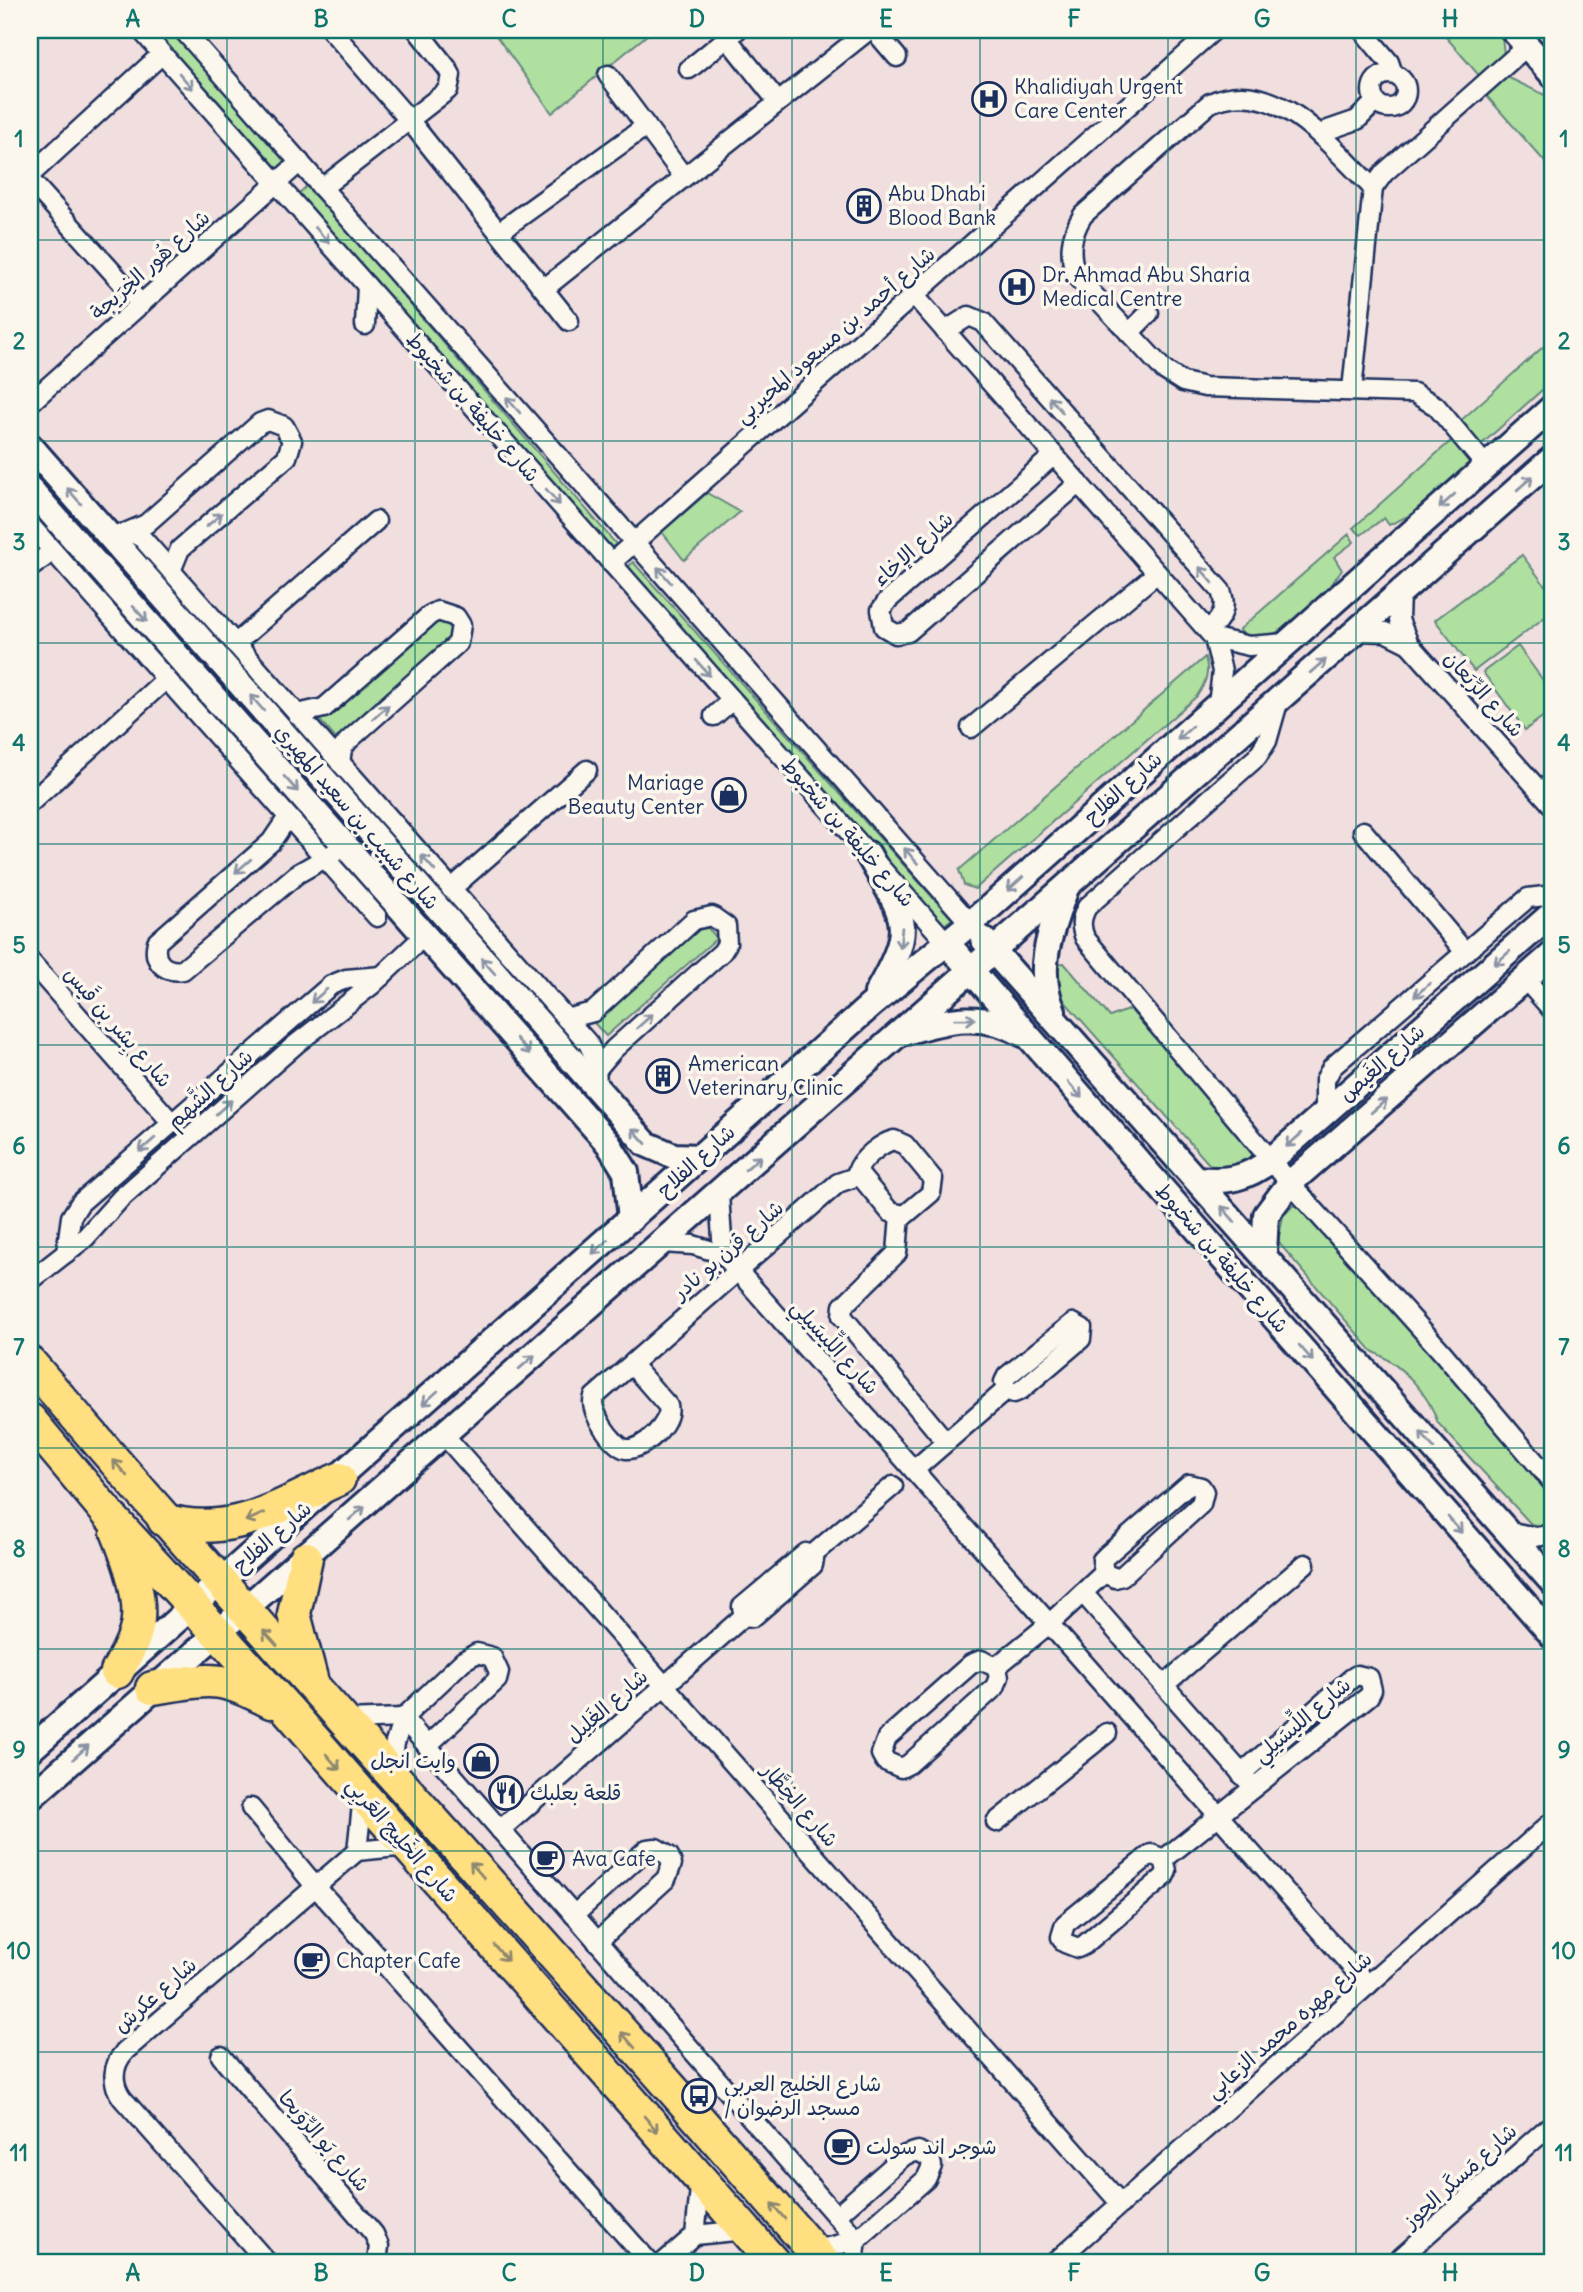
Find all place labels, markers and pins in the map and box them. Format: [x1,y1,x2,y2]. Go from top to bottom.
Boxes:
place label: Khalidiyah Urgent Care Center [1014,73,1183,124]
hospital icon: Khalidiyah Urgent Care Center [970,80,1008,118]
place label: Abu Dhabi Blood Bank [888,180,996,231]
building icon: Abu Dhabi Blood Bank [845,187,883,225]
place label: Dr. Ahmad Abu Sharia Medical Centre [1042,261,1250,312]
hospital icon: Dr. Ahmad Abu Sharia Medical Centre [998,268,1036,306]
place label: Mariage Beauty Center [567,769,704,820]
shop icon: Mariage Beauty Center [710,776,748,814]
place label: American Veterinary Clinic [688,1050,843,1101]
building icon: American Veterinary Clinic [644,1057,682,1095]
shop icon: وايت انجل [462,1742,500,1780]
place label: وايت انجل [370,1747,456,1774]
restaurant icon: قلعة بعلبك [487,1774,525,1812]
place label: قلعة بعلبك [530,1779,622,1806]
cafe icon: Ava Cafe [528,1840,566,1878]
place label: Ava Cafe [572,1845,656,1872]
cafe icon: Chapter Cafe [293,1942,331,1980]
place label: Chapter Cafe [336,1947,461,1974]
place label: شارع الخليج العربي / مسجد الرضوان [724,2070,881,2121]
bus stop icon: شارع الخليج العربي / مسجد الرضوان [680,2077,718,2115]
cafe icon: شوجر اند سولت [823,2128,861,2166]
place label: شوجر اند سولت [866,2133,997,2160]

